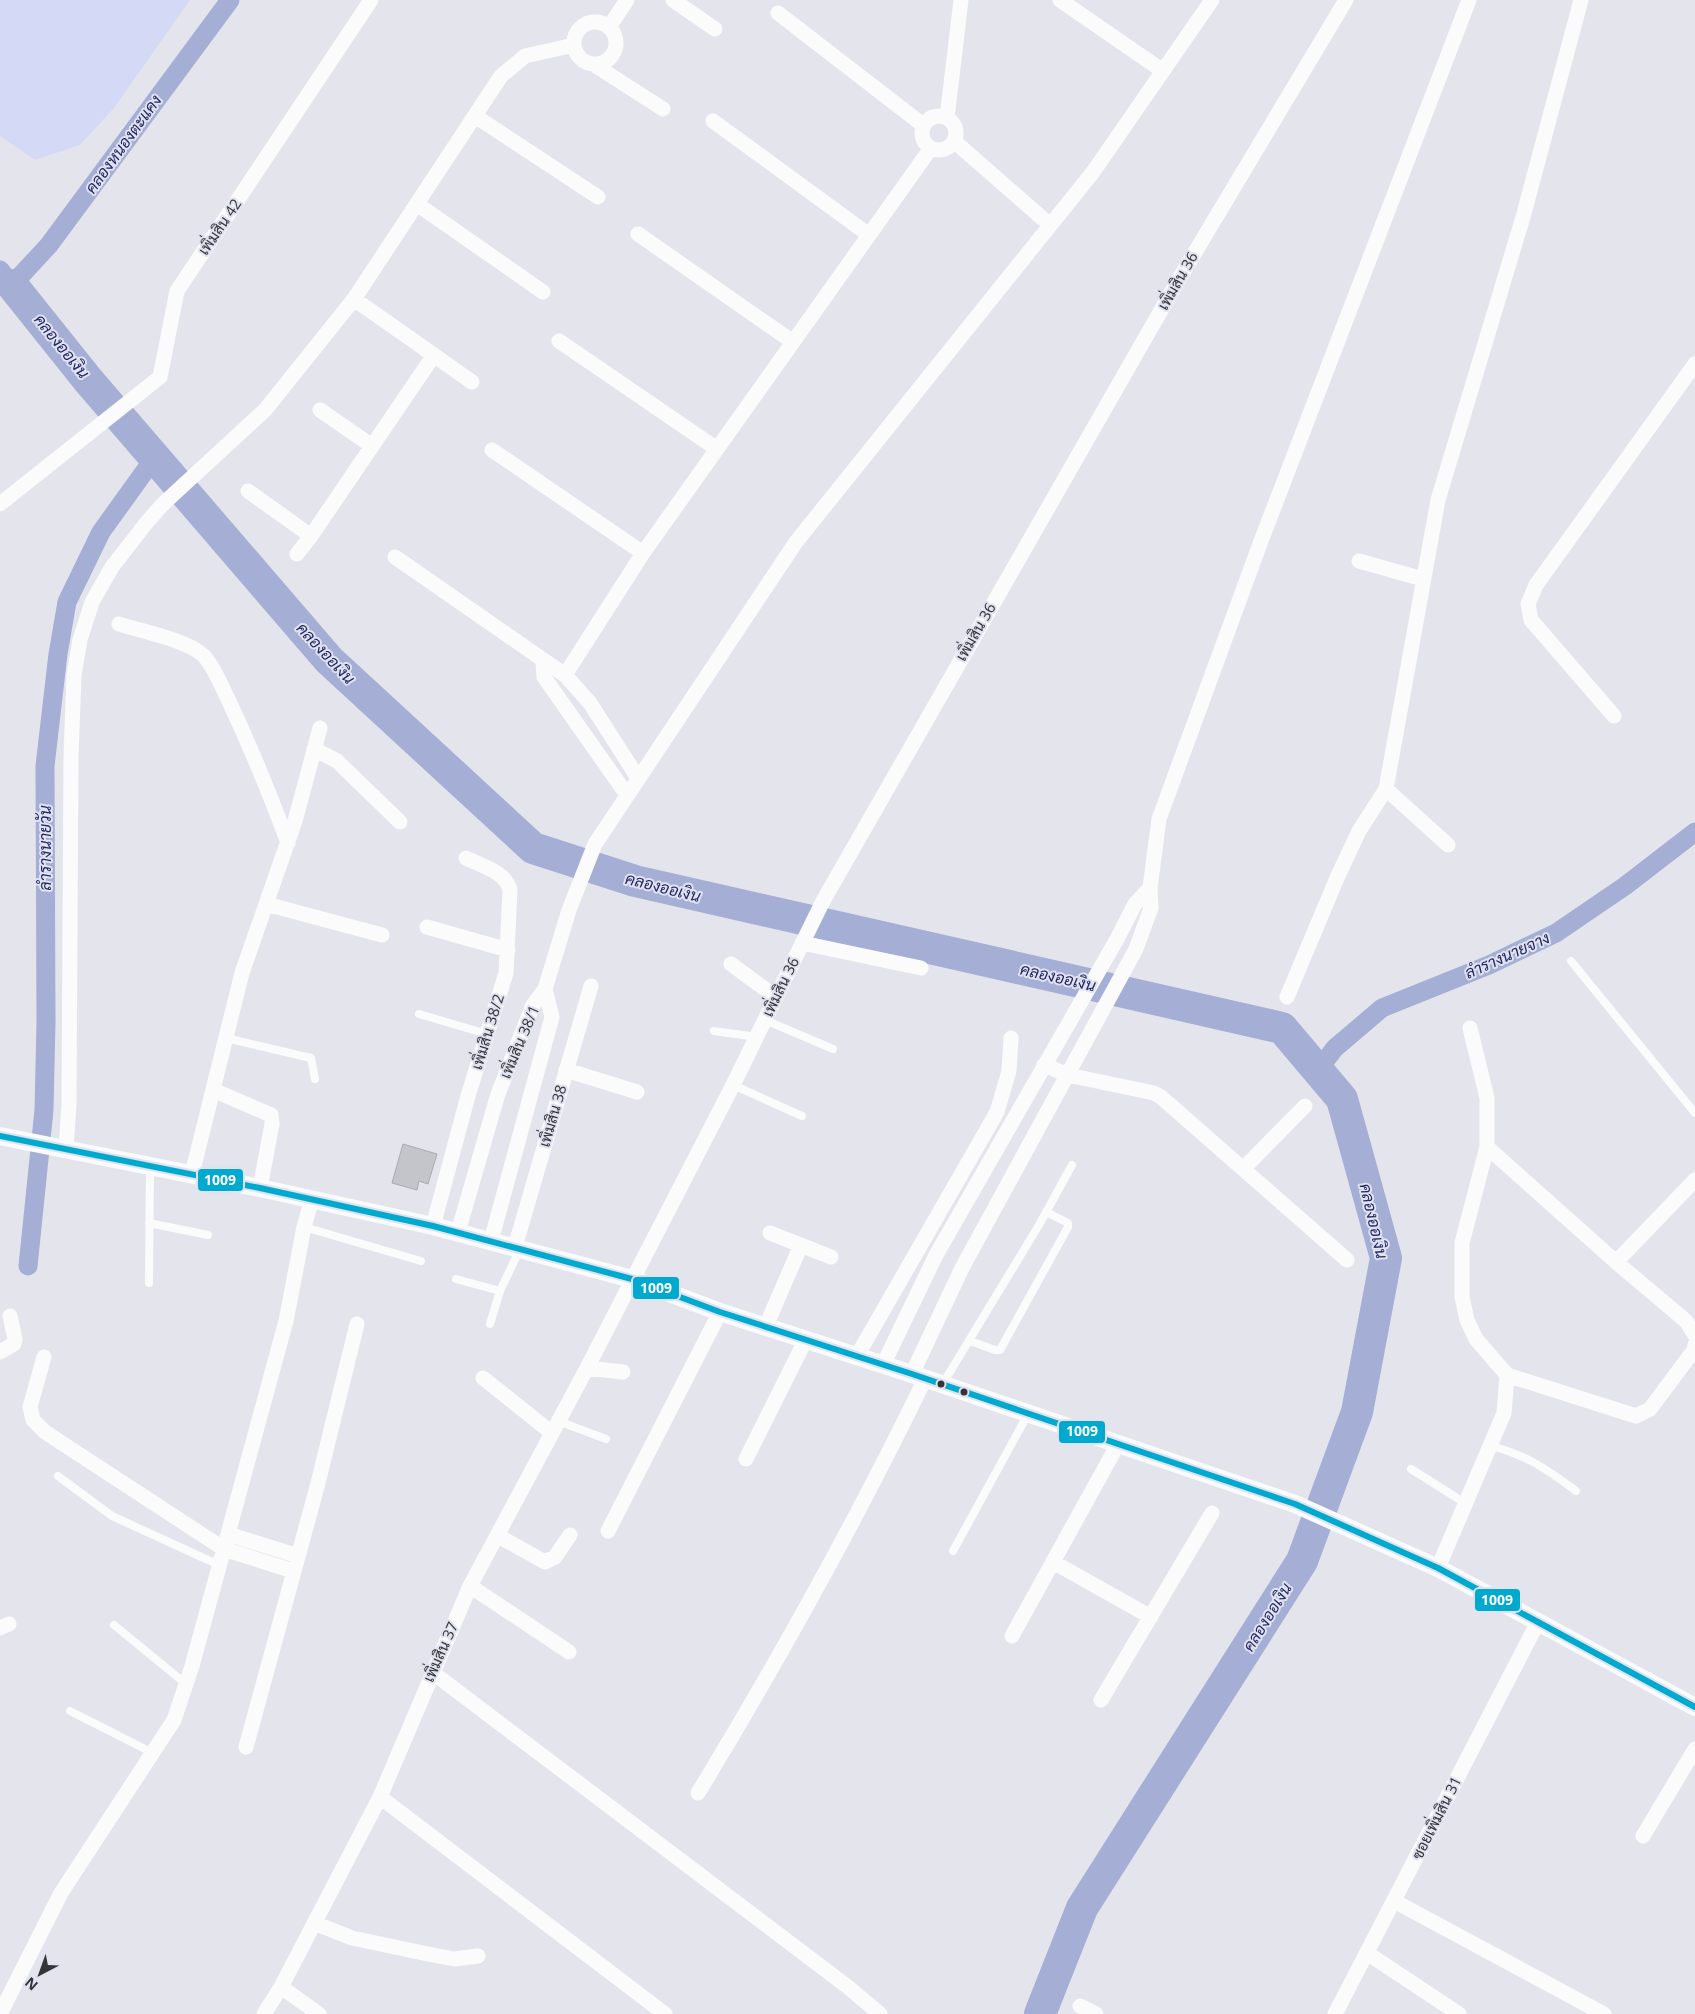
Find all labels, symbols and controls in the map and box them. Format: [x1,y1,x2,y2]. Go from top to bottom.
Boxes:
water label: คลองหนองตะแคง [80,90,166,198]
street label: เพิ่มสิน 42 [190,192,245,259]
street label: เพิ่มสิน 36 [1150,246,1202,313]
water label: คลองออเงิน [29,309,95,383]
street label: เพิ่มสิน 36 [948,597,1000,664]
water label: คลองออเงิน [292,617,360,689]
water label: ลำรางนายวัน [34,805,56,891]
water label: คลองออเงิน [623,867,703,907]
water label: ลำรางนายจาง [1461,926,1553,984]
street label: เพิ่มสิน 36 [754,952,803,1020]
water label: คลองออเงิน [1018,958,1098,996]
street label: เพิ่มสิน 38/2 [463,990,508,1072]
street label: เพิ่มสิน 38/1 [492,1000,544,1081]
street label: เพิ่มสิน 38 [530,1081,570,1149]
line badge: 1009 [197,1168,244,1192]
text: 1009 [204,1170,236,1189]
water label: คลองออเงิน [1355,1181,1393,1261]
line badge: 1009 [632,1276,680,1300]
text: 1009 [640,1278,672,1297]
unlabelled marker [936,1379,946,1389]
unlabelled marker [959,1387,969,1397]
line badge: 1009 [1058,1420,1106,1444]
text: 1009 [1066,1421,1098,1440]
water label: คลองออเงิน [1237,1579,1297,1655]
line badge: 1009 [1474,1588,1521,1612]
text: 1009 [1481,1590,1513,1609]
street label: เพิ่มสิน 37 [415,1617,462,1685]
street label: ซอยเพิ่มสิน 31 [1404,1771,1466,1862]
north arrow [15,1949,65,1999]
text: N [21,1973,42,1995]

